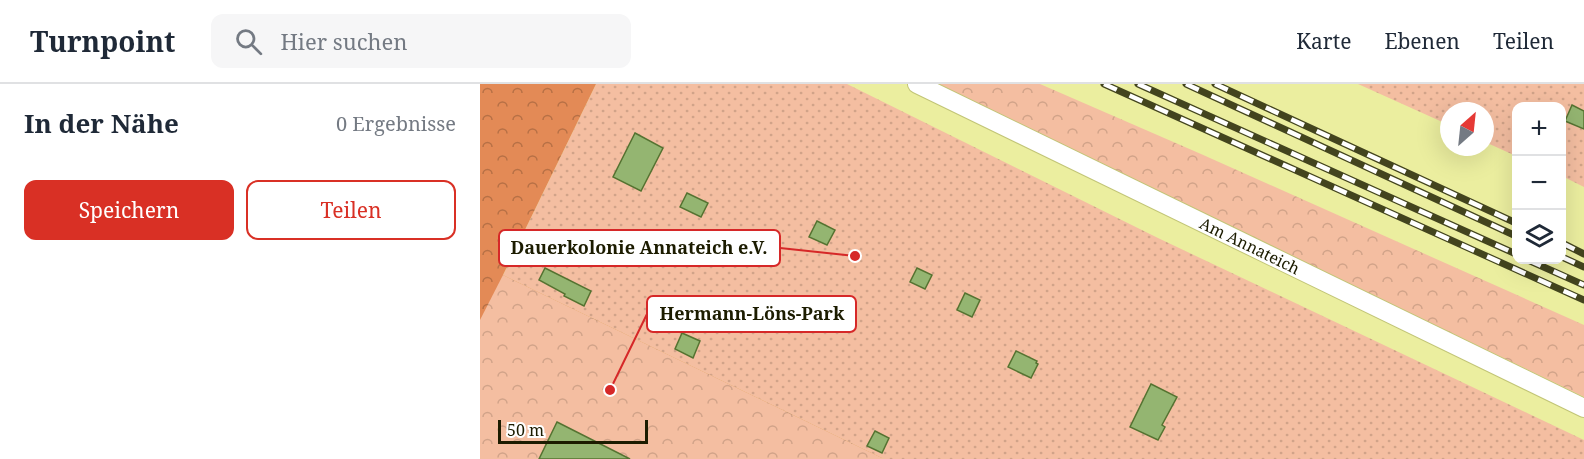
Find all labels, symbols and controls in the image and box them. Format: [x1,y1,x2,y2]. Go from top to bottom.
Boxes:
search box [211,14,631,68]
text: Turnpoint [30,22,175,60]
icon: search [232,25,265,58]
text: Hier suchen [280,26,407,56]
text: Karte [1296,27,1351,55]
text: Ebenen [1384,27,1460,55]
text: Teilen [1493,27,1554,55]
north arrow [1440,102,1494,156]
map controls [1512,102,1566,264]
button: + [1512,102,1566,156]
text: In der Nähe [24,105,179,141]
text: 0 Ergebnisse [336,110,456,137]
button: − [1512,156,1566,210]
button: Speichern [24,180,234,240]
button: Teilen [246,180,456,240]
button: layers [1512,210,1566,264]
street label: Am Annateich [1196,212,1304,279]
callout: Dauerkolonie Annateich e.V. [499,230,780,266]
text: Dauerkolonie Annateich e.V. [510,235,768,259]
callout: Hermann-Löns-Park [647,296,856,332]
text: Hermann-Löns-Park [660,301,845,325]
scale bar [498,417,648,444]
text: 50 m [507,419,544,441]

